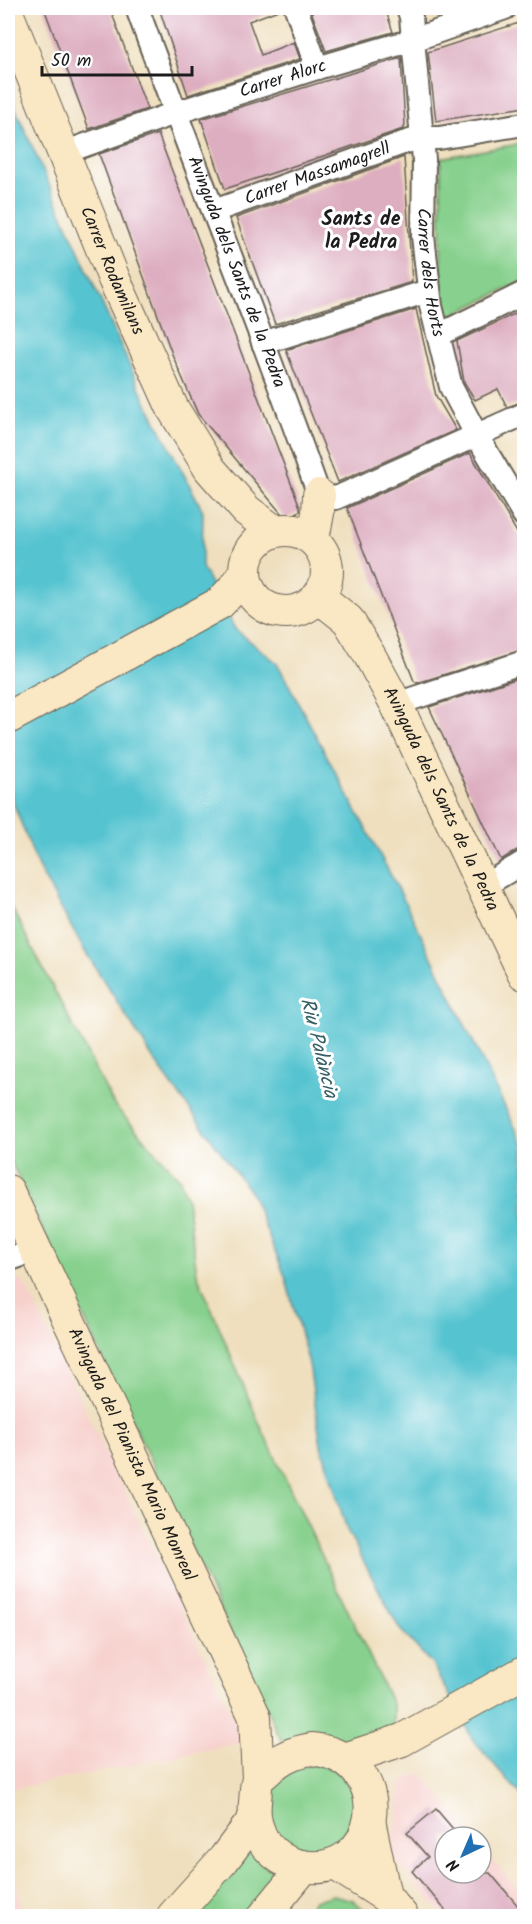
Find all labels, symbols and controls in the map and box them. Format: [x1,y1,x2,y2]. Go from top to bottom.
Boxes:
scale bar [42,39,192,77]
text: 50 m [51,47,91,76]
street label: Carrer Alorc [236,52,330,106]
street label: Carrer Massamagrell [241,134,395,213]
street label: Avinguda dels Sants de la Pedra [179,152,294,392]
street label: Carrer Rodamilans [72,202,152,340]
district label: Sants de la Pedra [322,204,401,259]
street label: Carrer dels Horts [408,208,453,340]
street label: Avinguda dels Sants de la Pedra [375,681,507,916]
water label: Riu Palància [290,994,346,1103]
street label: Avinguda del Pianista Mario Monreal [60,1323,204,1586]
north arrow [433,1825,493,1885]
text: N [441,1852,466,1877]

